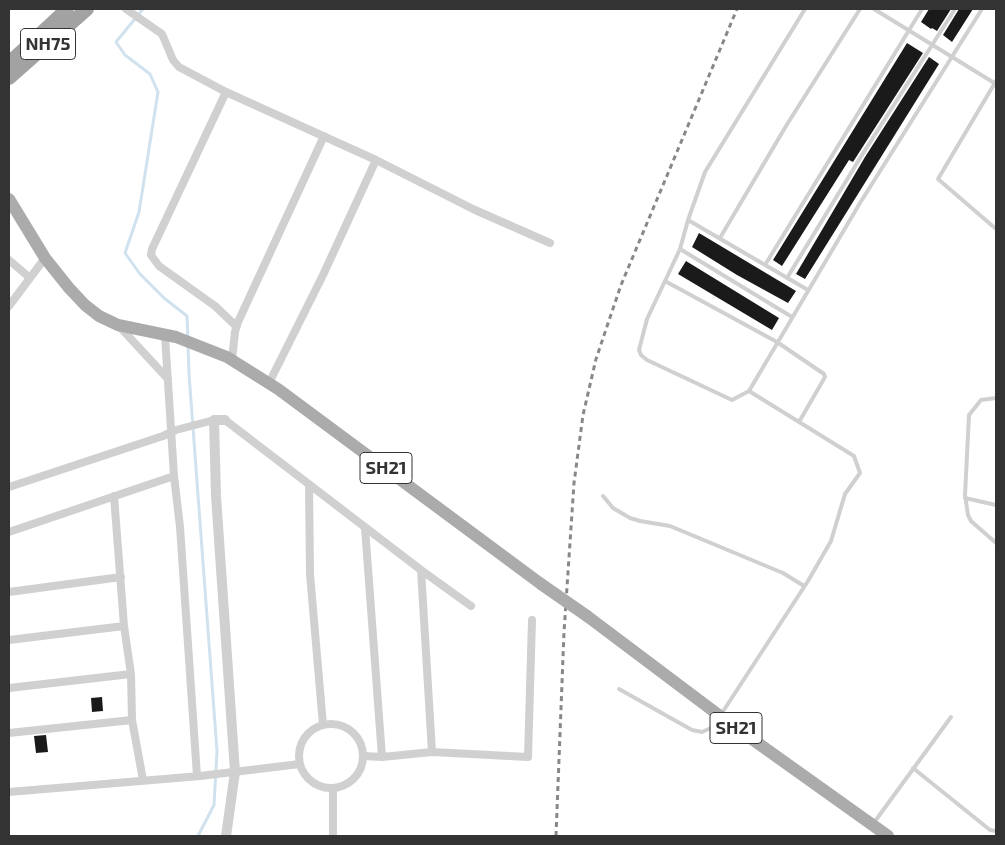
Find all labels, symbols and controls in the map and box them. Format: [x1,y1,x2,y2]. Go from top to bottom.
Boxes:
road number: NH75 [20,29,76,60]
road number: SH21 [360,452,412,483]
road number: SH21 [710,712,762,744]

